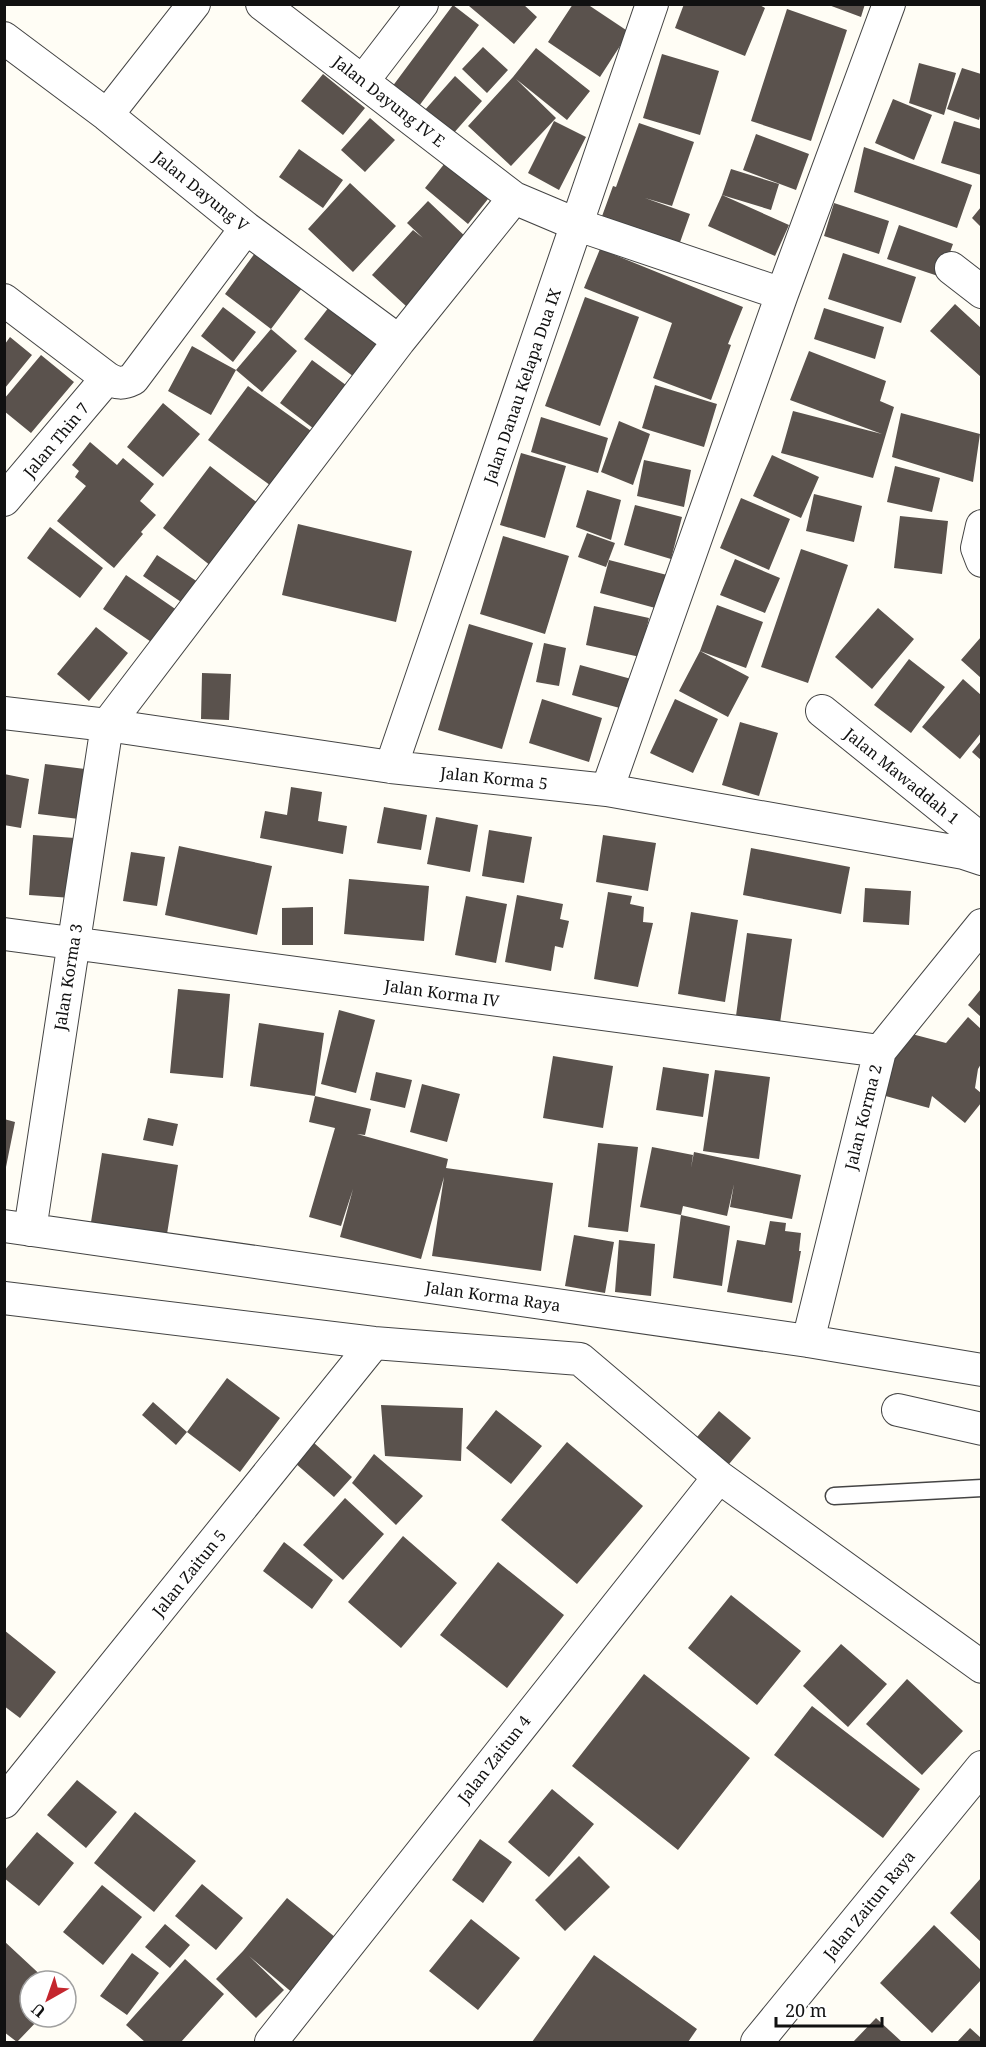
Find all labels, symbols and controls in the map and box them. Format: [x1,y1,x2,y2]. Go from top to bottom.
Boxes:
street label: Jalan Dayung IV E [328,50,450,152]
street label: Jalan Dayung V [148,145,253,236]
street label: Jalan Danau Kelapa Dua IX [478,285,566,488]
street label: Jalan Thin 7 [17,398,94,483]
street label: Jalan Mawaddah 1 [839,722,964,829]
street label: Jalan Korma 5 [438,761,549,795]
street label: Jalan Korma 3 [49,922,87,1033]
street label: Jalan Korma IV [382,974,501,1012]
street label: Jalan Korma 2 [839,1062,887,1173]
street label: Jalan Korma Raya [423,1275,562,1316]
street label: Jalan Zaitun 5 [146,1525,231,1622]
street label: Jalan Zaitun 4 [452,1710,535,1808]
street label: Jalan Zaitun Raya [818,1846,920,1965]
north arrow [18,1969,78,2029]
scale bar [776,1990,882,2028]
text: U [27,1998,50,2023]
text: 20 m [785,1998,827,2022]

